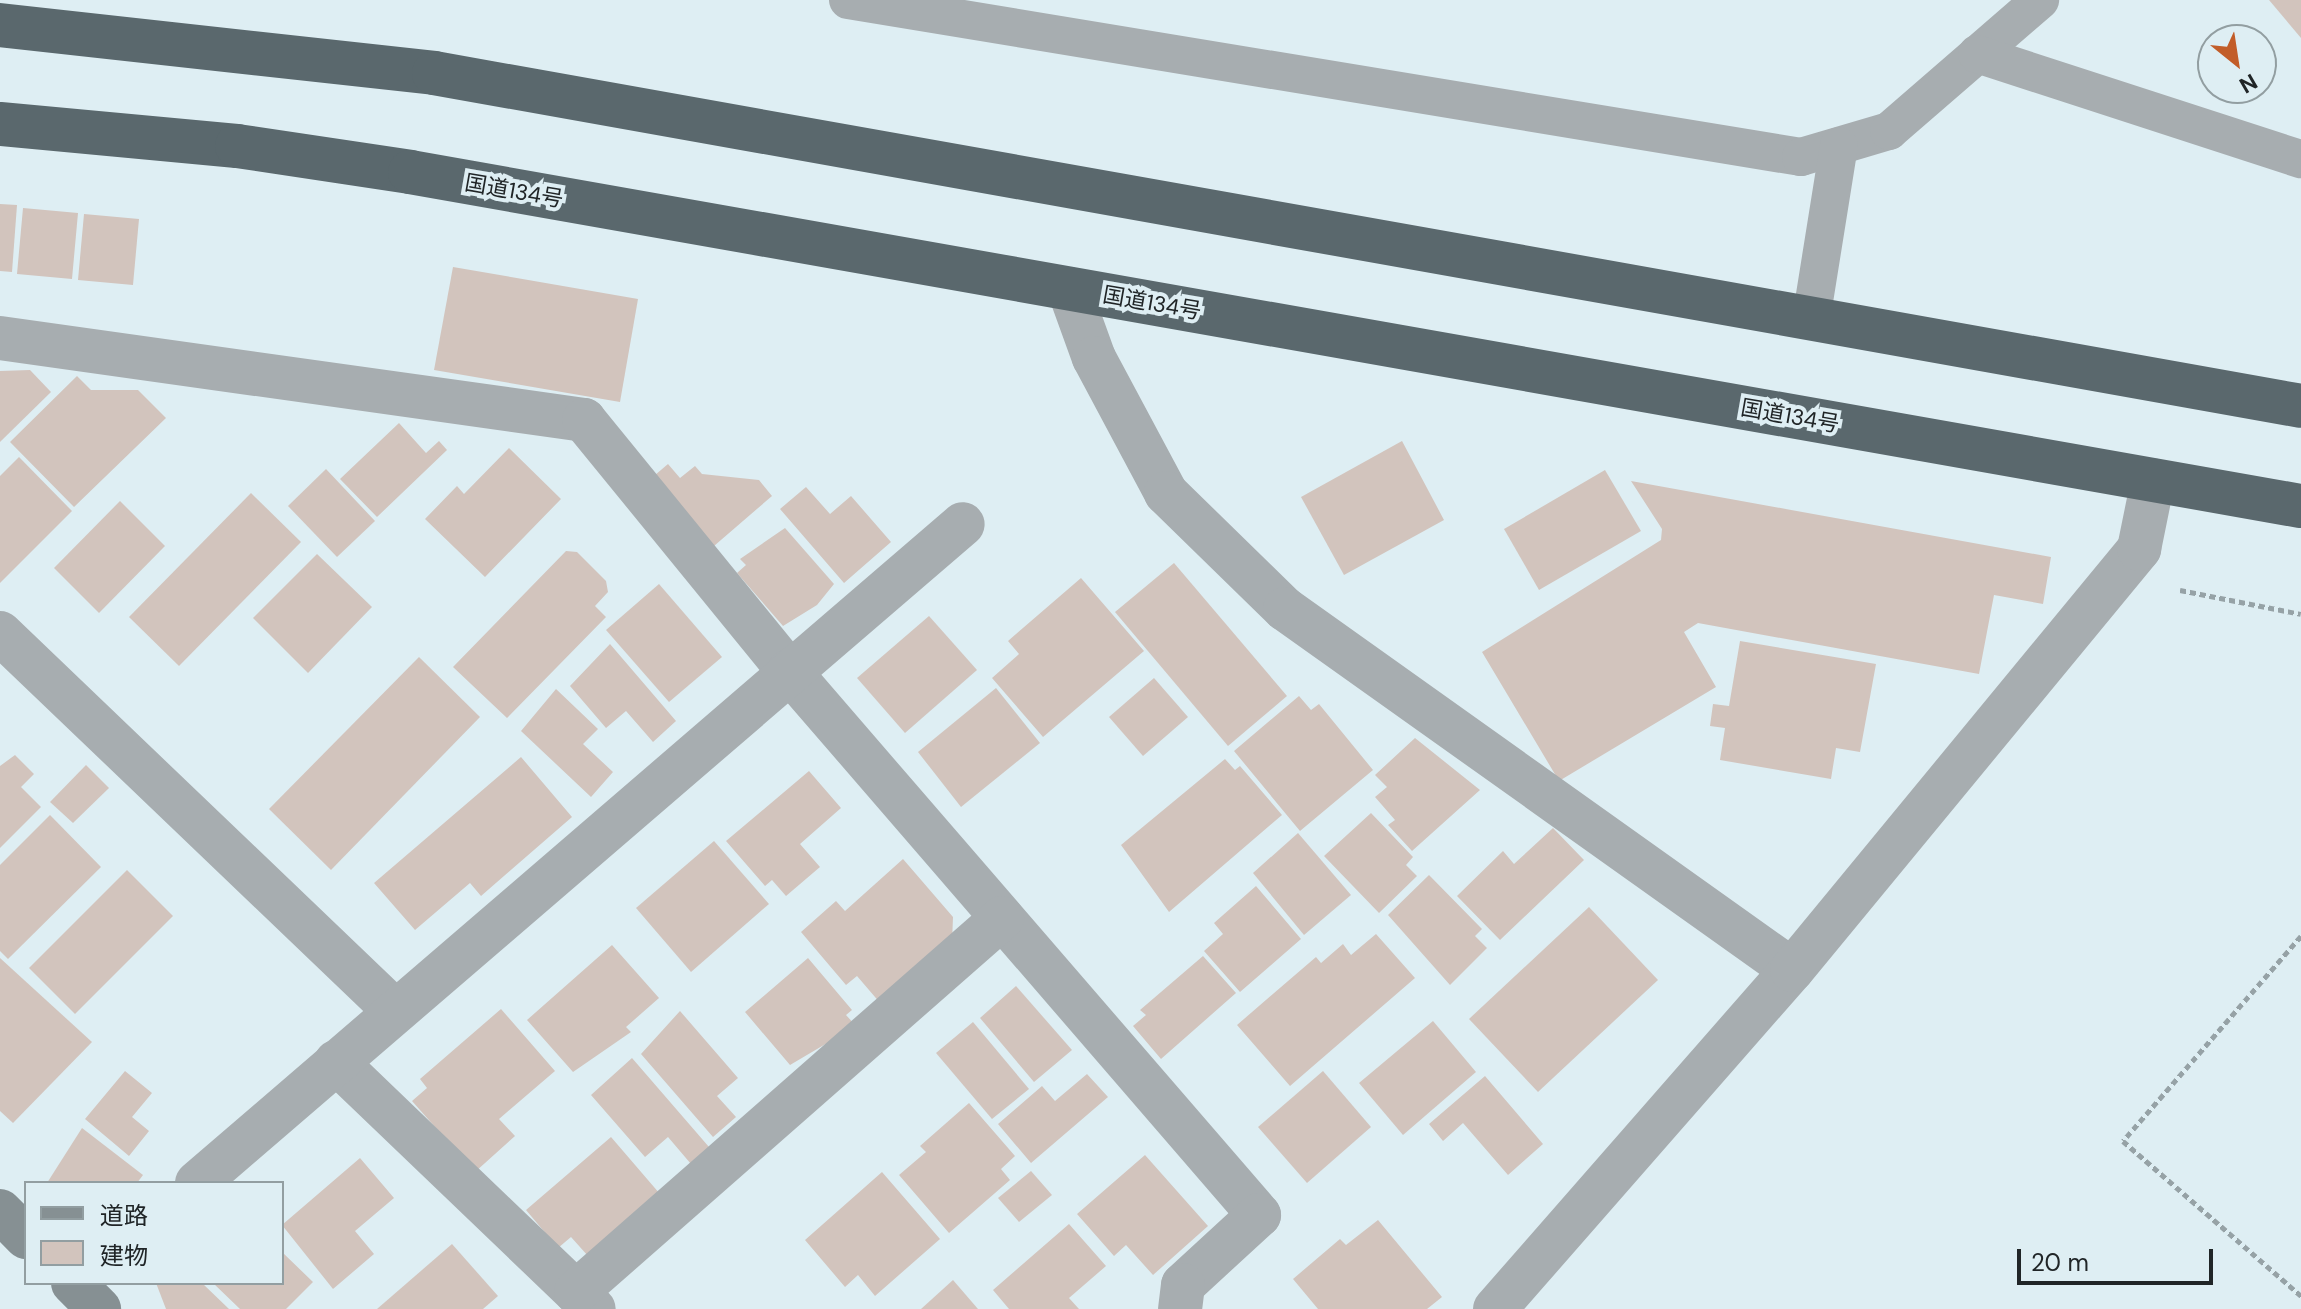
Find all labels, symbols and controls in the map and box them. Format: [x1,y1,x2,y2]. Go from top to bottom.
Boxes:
north arrow [2197,24,2277,104]
text: N [2234,67,2262,100]
street label: 国道134号 [463,169,565,213]
street label: 国道134号 [1101,281,1203,325]
street label: 国道134号 [1739,394,1841,438]
legend [24,1181,284,1285]
text: 道路 [100,1200,148,1231]
scale bar [2021,1233,2217,1283]
text: 建物 [100,1240,148,1271]
text: 20 m [2031,1247,2089,1278]

